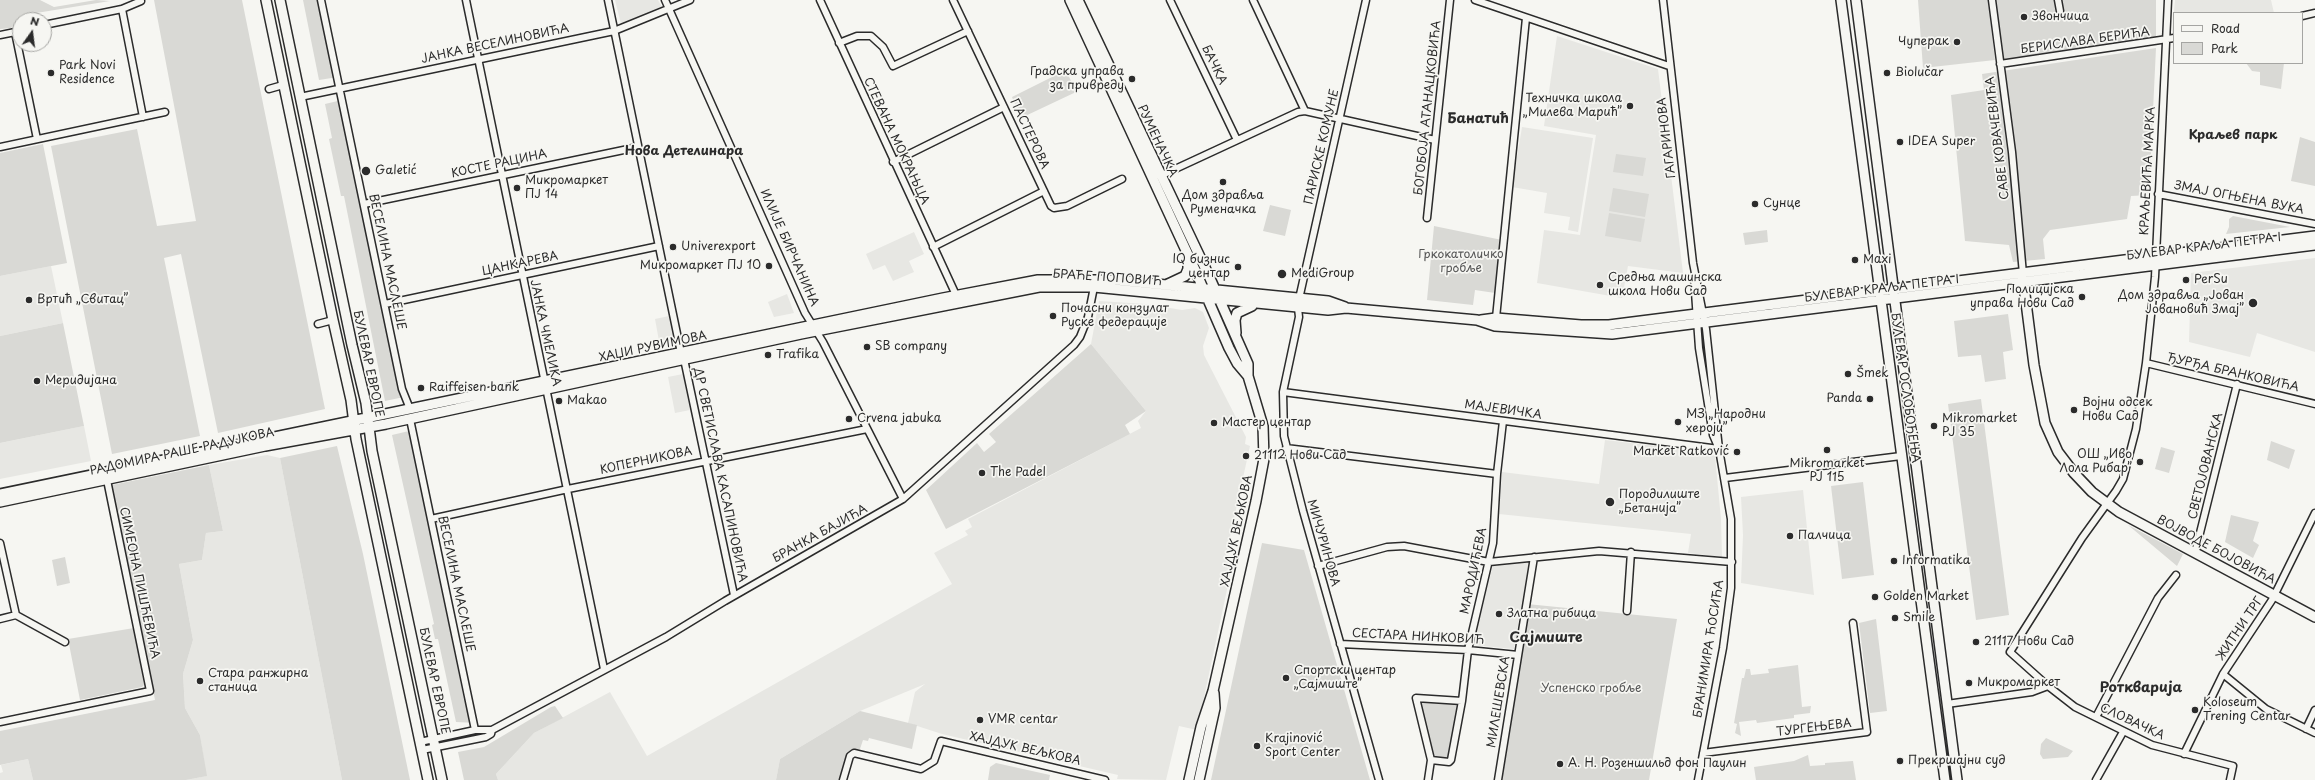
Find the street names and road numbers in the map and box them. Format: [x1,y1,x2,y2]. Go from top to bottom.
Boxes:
street label: БОГОБОЈА АТАНАЦКОВИЋА [1412,20,1444,196]
street label: ЈАНКА ВЕСЕЛИНОВИЋА [420,21,570,67]
street label: БЕРИСЛАВА БЕРИЋА [2019,25,2151,57]
street label: БАЧКА [1198,43,1230,87]
street label: СТЕВАНА МОКРАЊЦА [860,75,932,207]
street label: САВЕ КОВАЧЕВИЋА [1983,76,2013,200]
street label: ПАРИСКЕ КОМУНЕ [1302,88,1342,206]
street label: ПАСТЕРОВА [1006,96,1052,172]
street label: ГАГАРИНОВА [1655,97,1679,179]
street label: РУМЕНАЧКА [1134,102,1180,180]
street label: КРАЉЕВИЋА МАРКА [2137,106,2159,236]
street label: КОСТЕ РАЦИНА [450,147,548,181]
street label: ЗМАЈ ОГЊЕНА ВУКА [2173,178,2305,218]
street label: ИЛИЈЕ БИРЧАНИНА [757,187,821,309]
street label: ВЕСЕЛИНА МАСЛЕШЕ [366,193,408,331]
street label: БУЛЕВАР КРАЉА ПЕТРА I [2126,230,2282,264]
street label: ЦАНКАРЕВА [481,249,559,279]
street label: БРАЋЕ ПОПОВИЋ [1052,267,1162,289]
street label: БУЛЕВАР КРАЉА ПЕТРА I [1804,272,1960,306]
street label: ЈАНКА ЧМЕЛИКА [527,278,563,388]
street label: БУЛЕВАР ЕВРОПЕ [350,309,386,419]
street label: БУЛЕВАР ОСЛОБОЂЕЊА [1887,312,1923,464]
street label: ХАЏИ РУВИМОВА [598,329,708,365]
street label: ЂУРЂА БРАНКОВИЋА [2166,351,2300,395]
street label: ДР СВЕТИСЛАВА КАСАПИНОВИЋА [690,366,750,584]
street label: МАЈЕВИЧКА [1463,397,1543,423]
street label: СВЕТОЈОВАНСКА [2186,411,2226,521]
street label: РАДОМИРА РАШЕ РАДУЈКОВА [89,425,275,479]
street label: КОПЕРНИКОВА [598,444,694,478]
street label: ХАЈДУК ВЕЉКОВА [1218,474,1256,588]
street label: МИЧУРИНОВА [1304,498,1342,588]
street label: БРАНКА БАЈИЋА [770,502,870,566]
street label: СИМЕОНА ПИШЋЕВИЋА [116,506,162,660]
street label: ВОЈВОДЕ БОЈОВИЋА [2154,513,2278,587]
street label: ВЕСЕЛИНА МАСЛЕШЕ [435,515,477,653]
street label: МАРОДИЋЕВА [1458,526,1490,616]
street label: БРАНИМИРА ЋОСИЋА [1691,579,1727,719]
street label: ЖИТНИ ТРГ [2213,595,2267,663]
street label: БУЛЕВАР ЕВРОПЕ [416,626,452,736]
street label: СЕСТАРА НИНКОВИЋ [1352,626,1484,648]
street label: МИЛЕШЕВСКА [1485,655,1513,749]
street label: СЛОВАЧКА [2097,701,2167,743]
street label: ТУРГЕЊЕВА [1776,716,1852,740]
street label: ХАЈДУК ВЕЉКОВА [968,729,1082,769]

